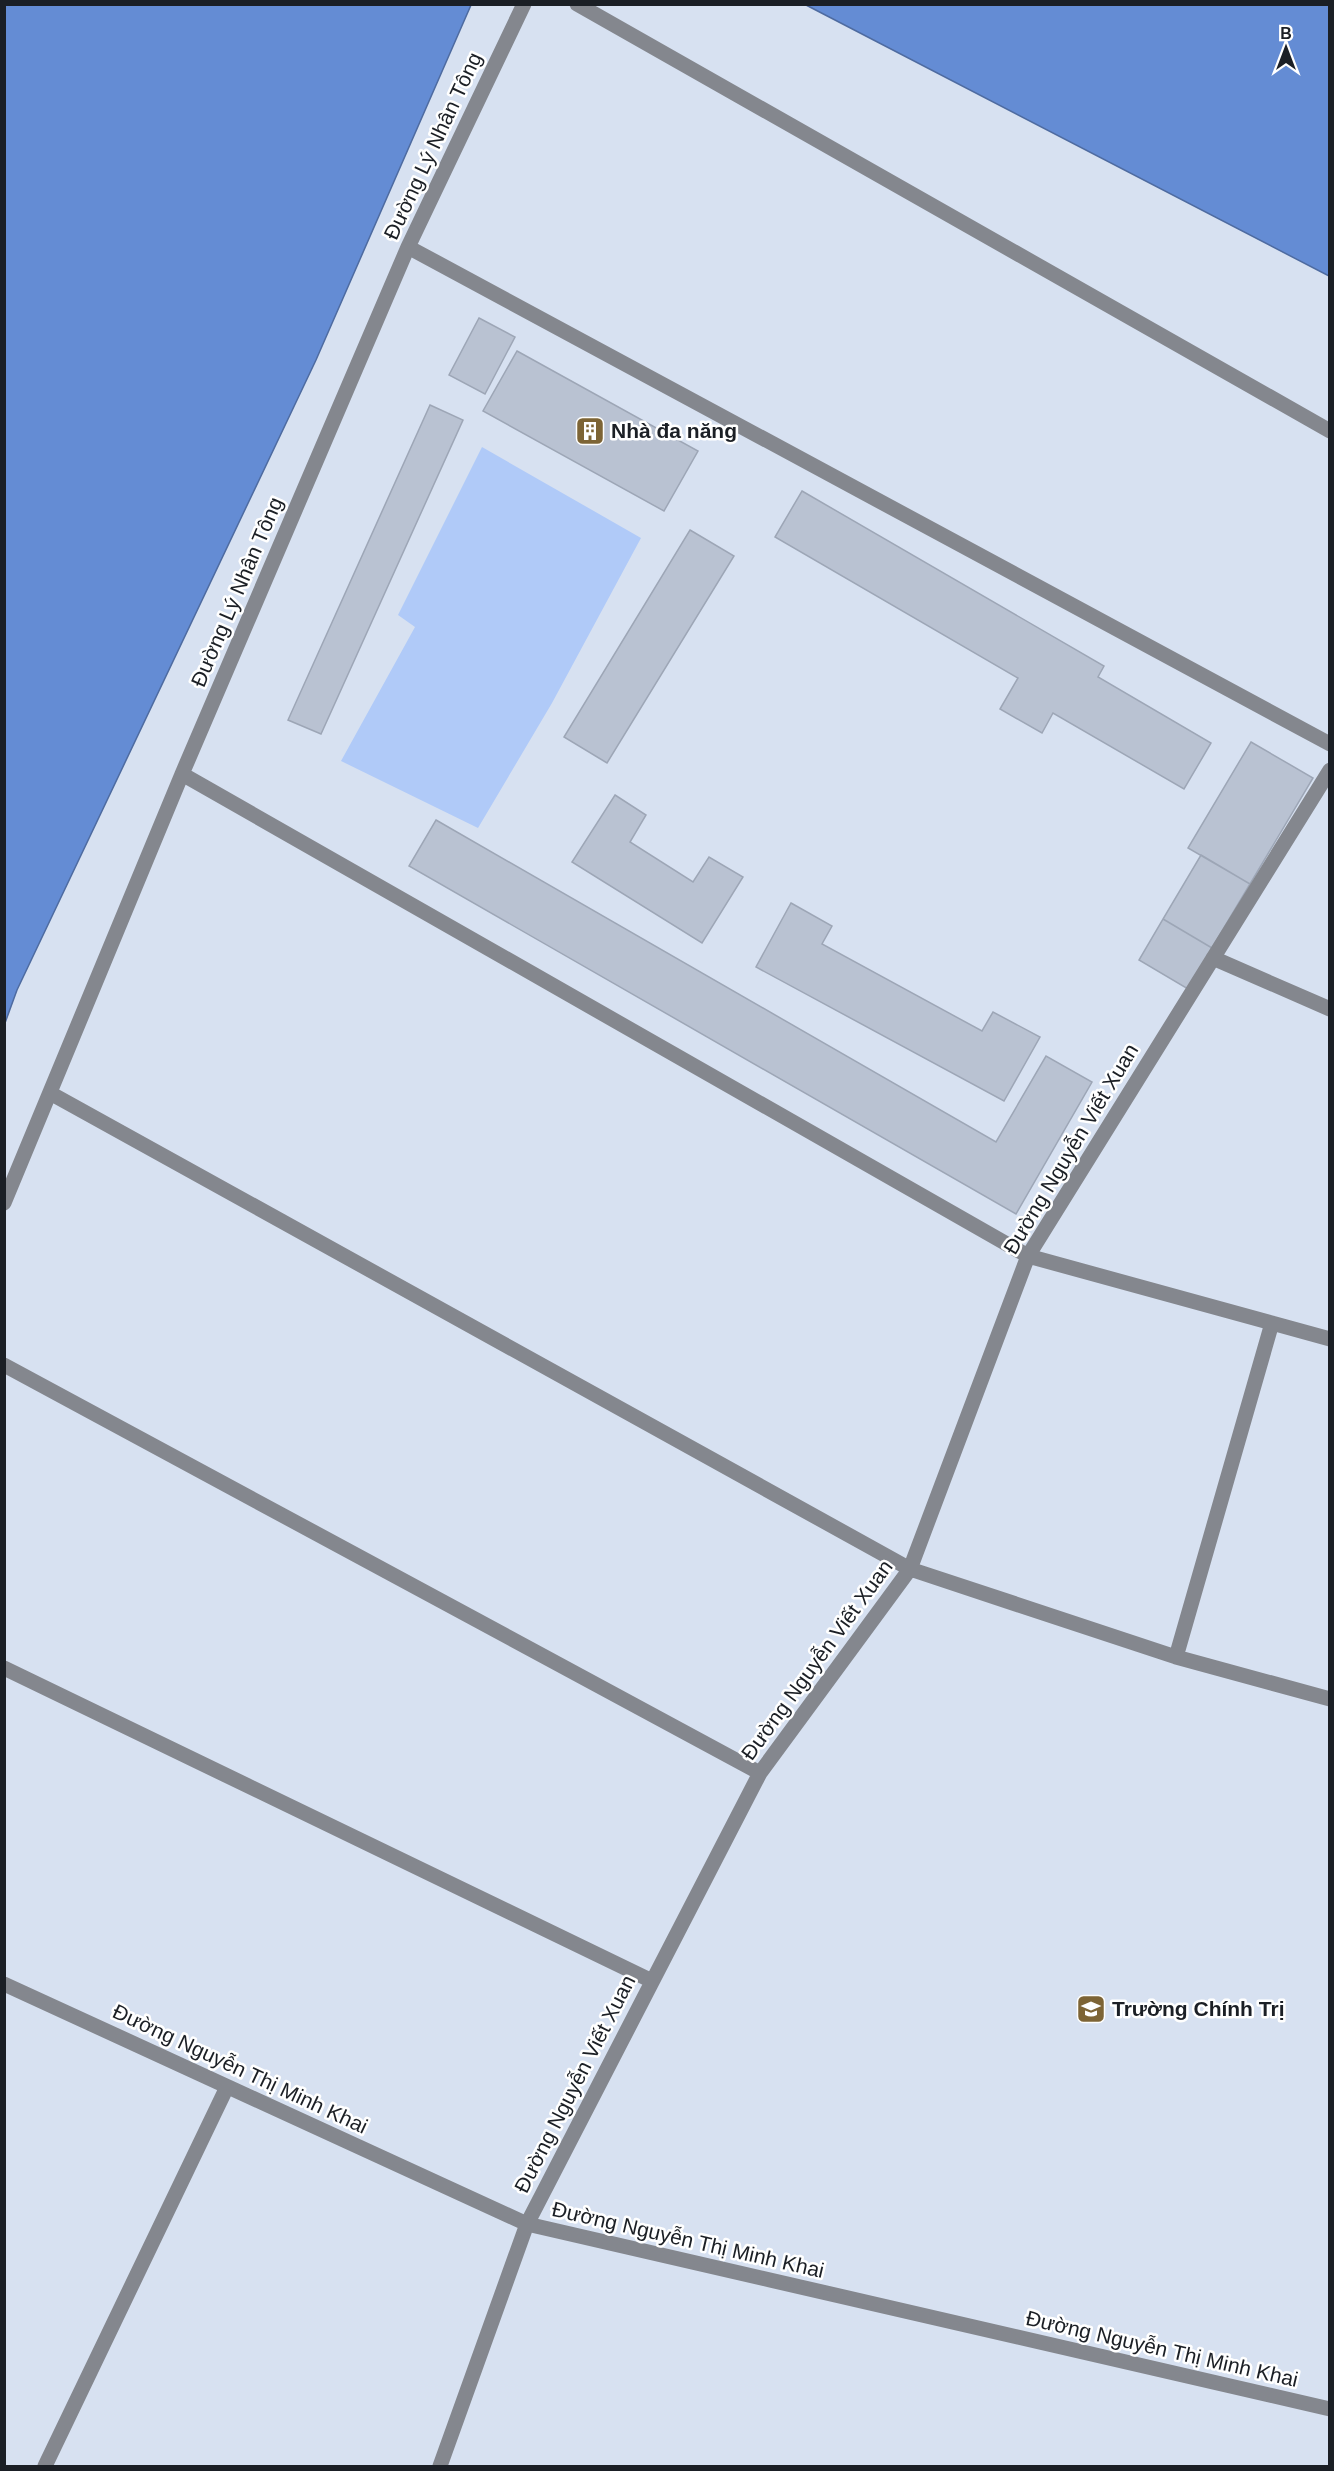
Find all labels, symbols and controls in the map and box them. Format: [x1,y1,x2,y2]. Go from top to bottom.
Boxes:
north arrow [1256,18,1316,78]
text: B [1280,25,1292,42]
street label: Đường Lý Nhân Tông [379,49,486,243]
building icon: Nhà đa năng [574,415,606,447]
place label: Nhà đa năng [611,419,737,442]
street label: Đường Lý Nhân Tông [186,494,287,690]
street label: Đường Nguyễn Viết Xuan [999,1039,1143,1258]
street label: Đường Nguyễn Viết Xuan [736,1555,897,1764]
street label: Đường Nguyễn Viết Xuan [510,1971,640,2196]
school or university icon: Trường Chính Trị [1075,1993,1107,2025]
place label: Trường Chính Trị [1112,1997,1284,2020]
street label: Đường Nguyễn Thị Minh Khai [109,1999,371,2138]
street label: Đường Nguyễn Thị Minh Khai [550,2197,826,2282]
street label: Đường Nguyễn Thị Minh Khai [1024,2306,1300,2391]

